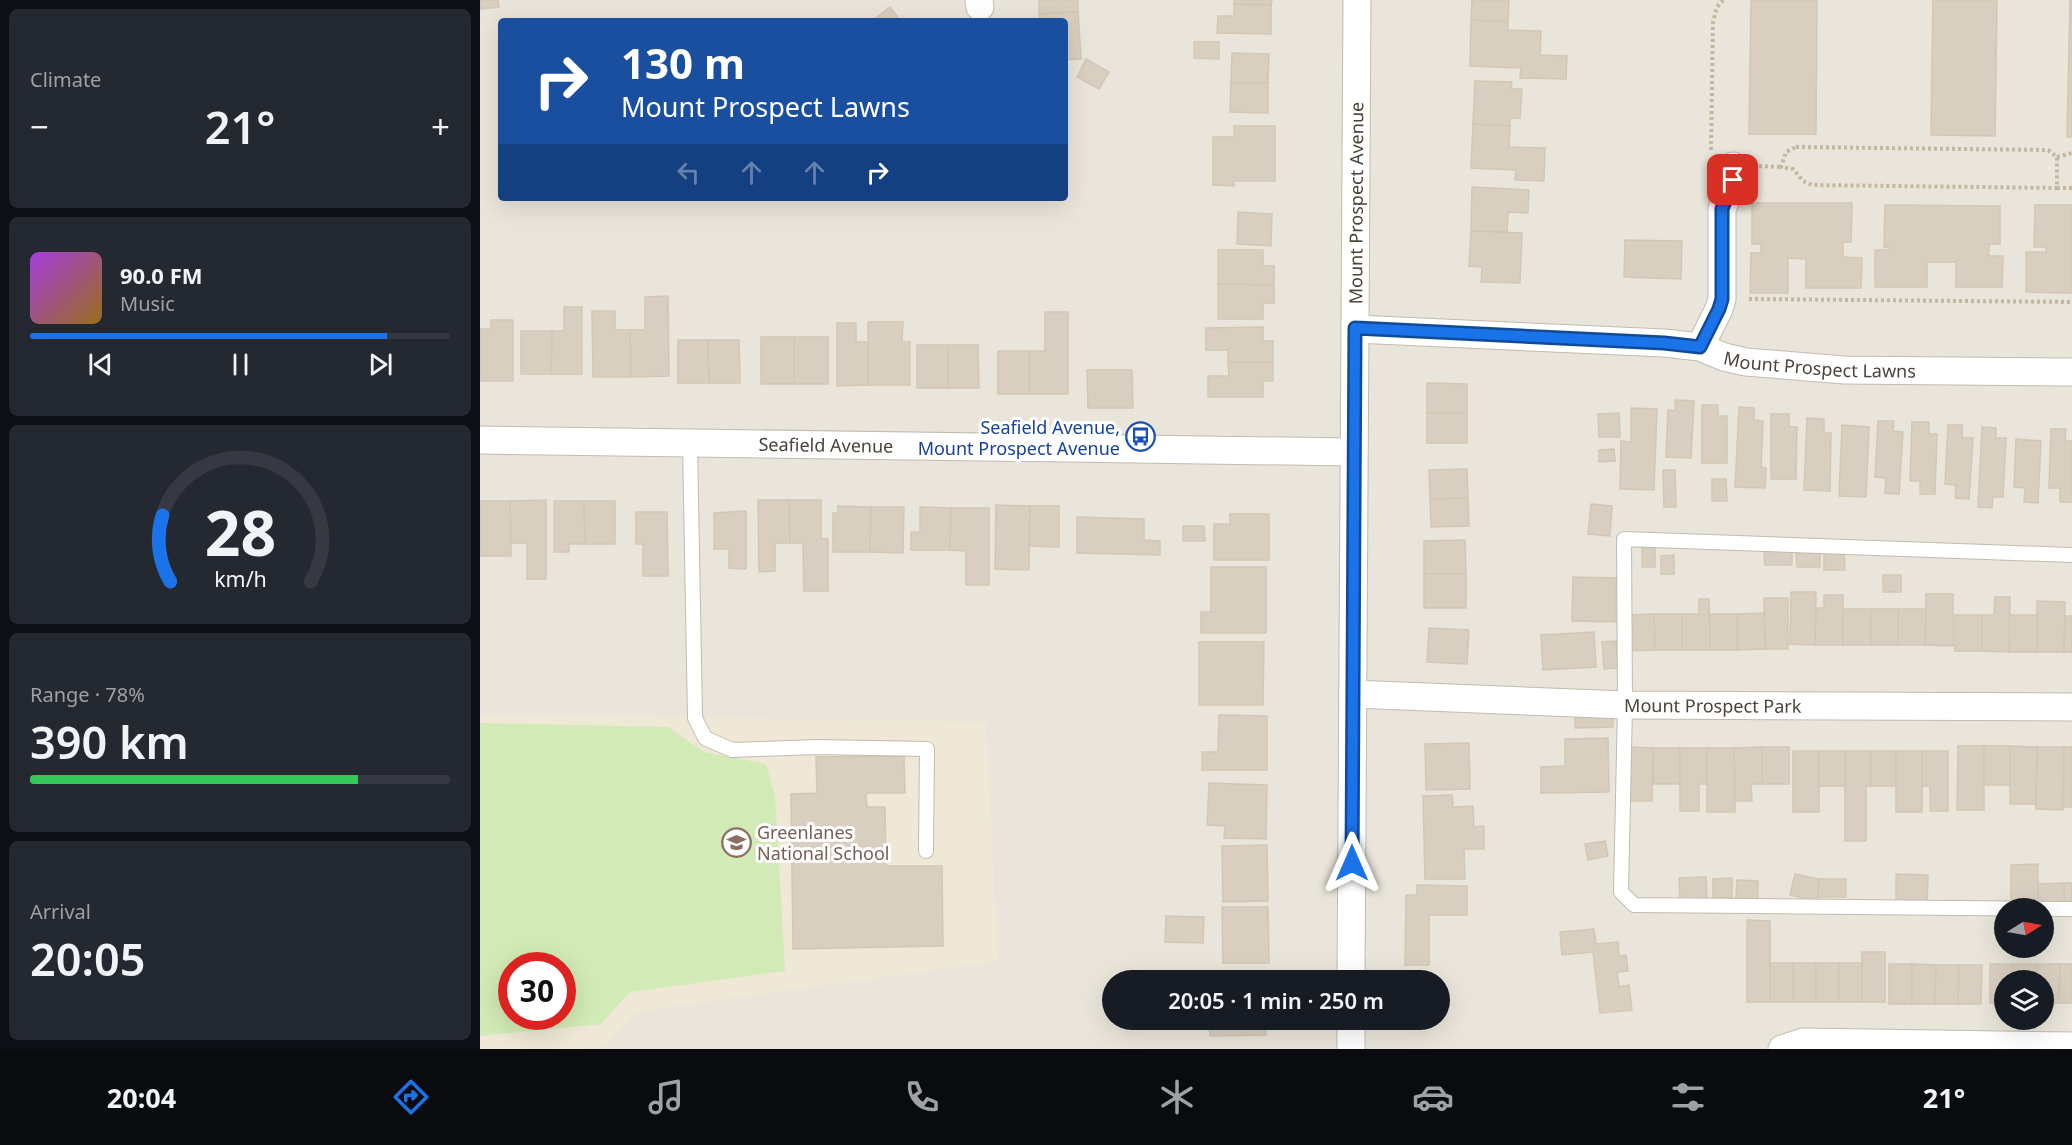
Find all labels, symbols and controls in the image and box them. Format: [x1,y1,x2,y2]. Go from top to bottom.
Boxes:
text: 130 m [621,34,745,91]
icon: right [522,42,600,120]
text: Climate [30,66,101,93]
text: Mount Prospect Lawns [621,88,910,125]
text: 21° [205,96,275,157]
street label: Mount Prospect Avenue [1343,102,1368,304]
text: − [30,104,49,149]
text: + [431,104,450,149]
pin [1707,154,1758,205]
icon: left [672,156,705,189]
icon: ahead [735,156,768,189]
icon: ahead [798,156,831,189]
icon: right [861,156,894,189]
icon: arrive [1716,163,1749,196]
text: 90.0 FM [120,260,202,290]
text: Music [120,290,175,317]
street label: Mount Prospect Lawns [1721,345,1916,383]
icon: previous [84,348,117,381]
icon: pause [224,348,257,381]
icon: next [364,348,397,381]
place label: Seafield Avenue, Mount Prospect Avenue [918,415,1120,460]
bus stop icon: Seafield Avenue, Mount Prospect Avenue [1125,421,1157,453]
street label: Seafield Avenue [758,432,894,458]
text: 28 [204,489,276,574]
text: km/h [214,564,266,593]
text: Range · 78% [30,681,145,708]
street label: Mount Prospect Park [1624,693,1802,718]
text: 390 km [30,711,189,772]
place label: Greenlanes National School [757,820,889,865]
school or university icon: Greenlanes National School [720,826,752,858]
position arrow [1320,831,1384,895]
text: Arrival [30,898,91,925]
north arrow [1994,898,2054,958]
map controls [1994,898,2054,1030]
text: 20:05 [30,928,145,989]
speed limit sign: 30 [498,952,576,1030]
button: layers [1994,970,2054,1030]
text: 20:05 · 1 min · 250 m [1168,985,1384,1015]
icon: directions [390,1076,432,1118]
icon: music [645,1076,687,1118]
icon: phone [901,1076,943,1118]
icon: climate [1156,1076,1198,1118]
icon: car [1412,1076,1454,1118]
icon: filters [1667,1076,1709,1118]
text: 20:04 [107,1079,176,1116]
text: 21° [1923,1079,1965,1116]

